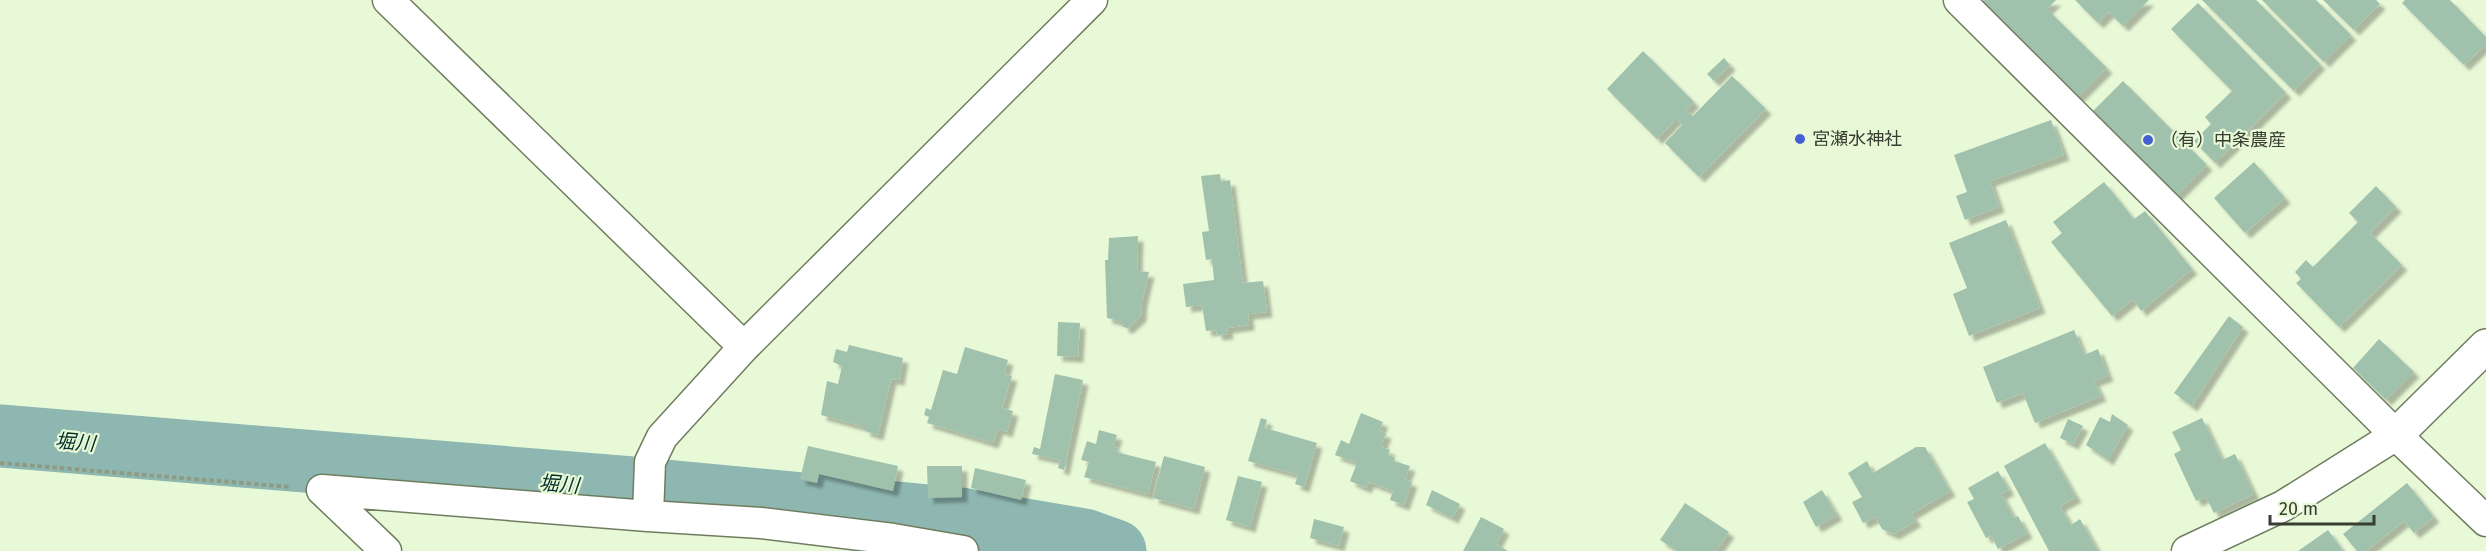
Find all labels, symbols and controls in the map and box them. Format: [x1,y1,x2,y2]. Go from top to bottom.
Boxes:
place label: 宮瀬水神社 [1812,128,1902,150]
place label: （有）中条農産 [2160,129,2286,151]
marker: 宮瀬水神社 [1793,132,1807,146]
marker: （有）中条農産 [2141,133,2155,147]
water label: 堀川 [54,428,98,456]
water label: 堀川 [538,470,582,498]
scale bar [2270,488,2374,526]
text: 20 m [2279,498,2318,520]

